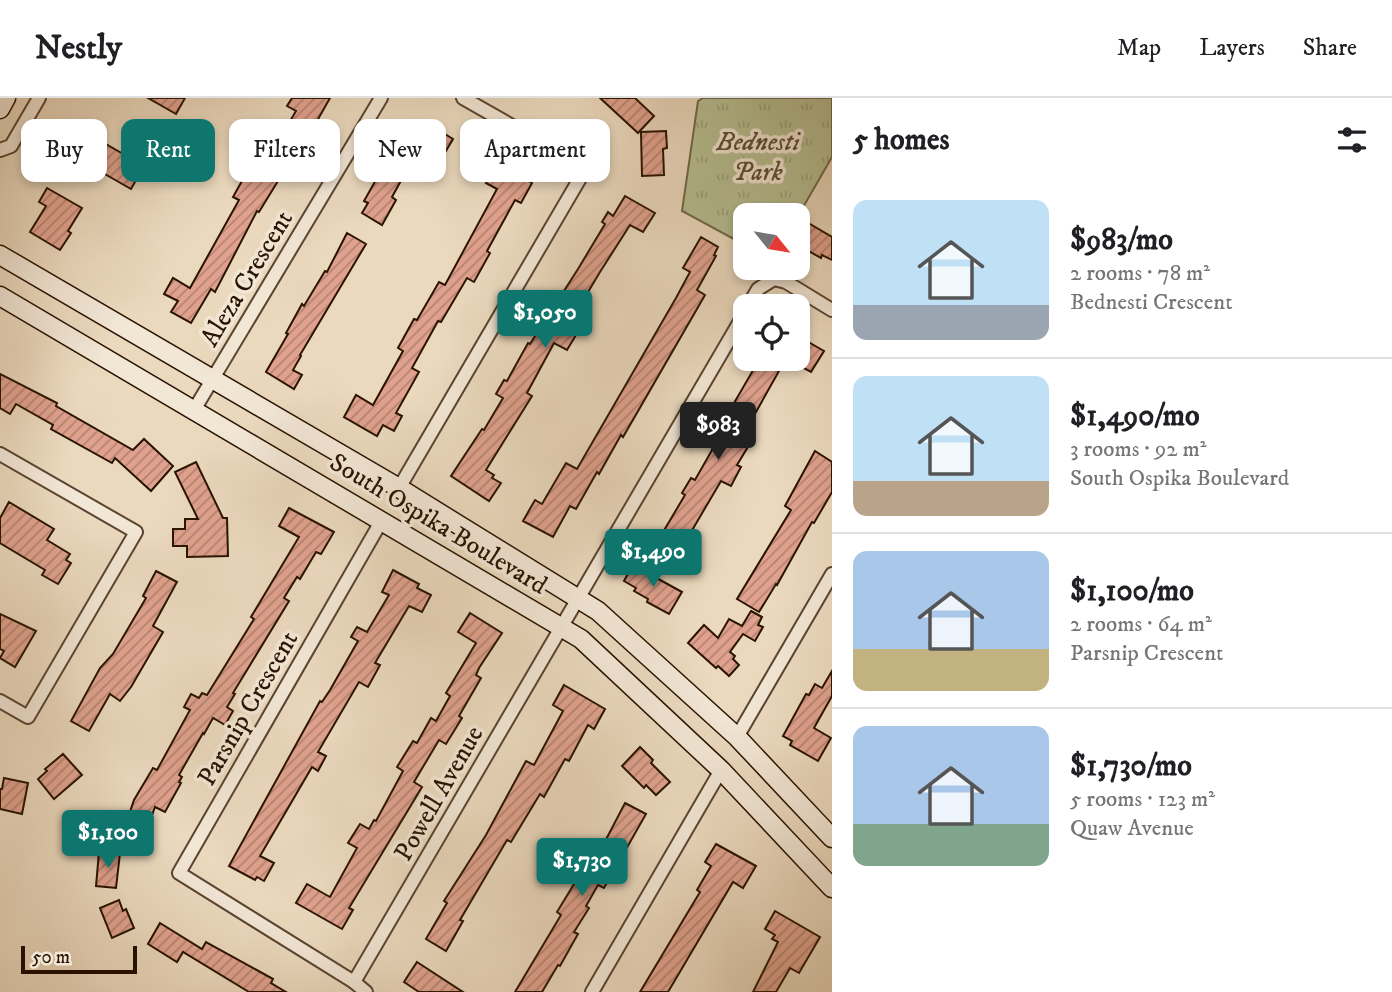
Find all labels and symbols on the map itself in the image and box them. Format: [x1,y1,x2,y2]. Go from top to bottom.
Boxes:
park label: Bednesti Park [715,126,802,189]
north arrow [733,203,810,280]
street label: Aleza Crescent [194,205,301,353]
pin: $1,050 [488,290,602,350]
pin: $983 [677,402,759,462]
street label: South Ospika Boulevard [323,446,553,602]
pin: $1,490 [596,530,710,589]
street label: Parsnip Crescent [191,625,306,792]
street label: Powell Avenue [387,720,491,867]
pin: $1,100 [51,810,165,870]
pin: $1,730 [525,838,639,898]
scale bar [21,943,136,975]

